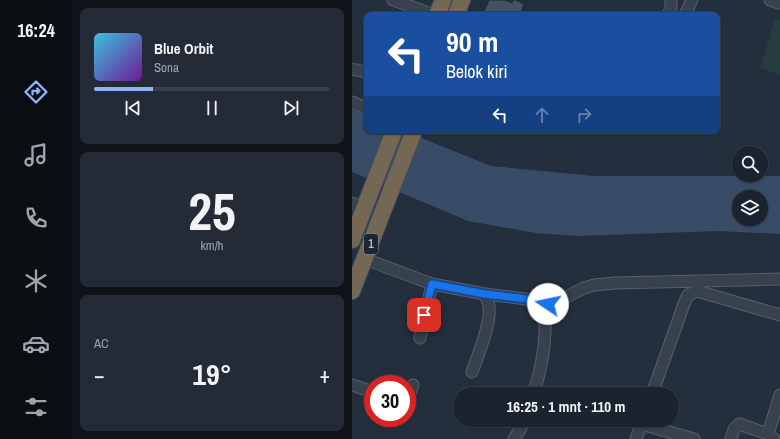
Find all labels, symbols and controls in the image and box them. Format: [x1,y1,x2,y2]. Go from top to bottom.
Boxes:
text: 16:24 [17,18,55,43]
text: 90 m [446,23,498,61]
icon: left [380,28,432,80]
text: Blue Orbit [154,38,213,59]
text: Sona [154,59,179,76]
text: Belok kiri [446,59,508,84]
icon: directions [22,78,50,106]
icon: previous [122,97,144,119]
icon: pause [201,97,223,119]
icon: next [280,97,302,119]
icon: left [489,104,511,126]
icon: ahead [531,104,553,126]
icon: right [573,104,595,126]
icon: music [22,141,50,169]
map controls [732,146,768,226]
button: search [732,146,768,182]
text: 25 [188,176,236,246]
button: layers [732,190,768,226]
icon: phone [22,204,50,232]
road number: 1 [364,234,378,254]
text: km/h [200,237,224,254]
icon: climate [22,267,50,295]
position arrow [527,283,569,325]
pin [407,298,441,332]
icon: arrive [413,304,435,326]
icon: car [22,330,50,358]
text: AC [94,335,109,352]
text: 19° [192,354,232,394]
text: − [94,360,105,390]
text: + [319,360,330,390]
speed limit sign: 30 [364,375,416,427]
icon: filters [22,393,50,421]
text: 16:25 · 1 mnt · 110 m [507,396,625,417]

